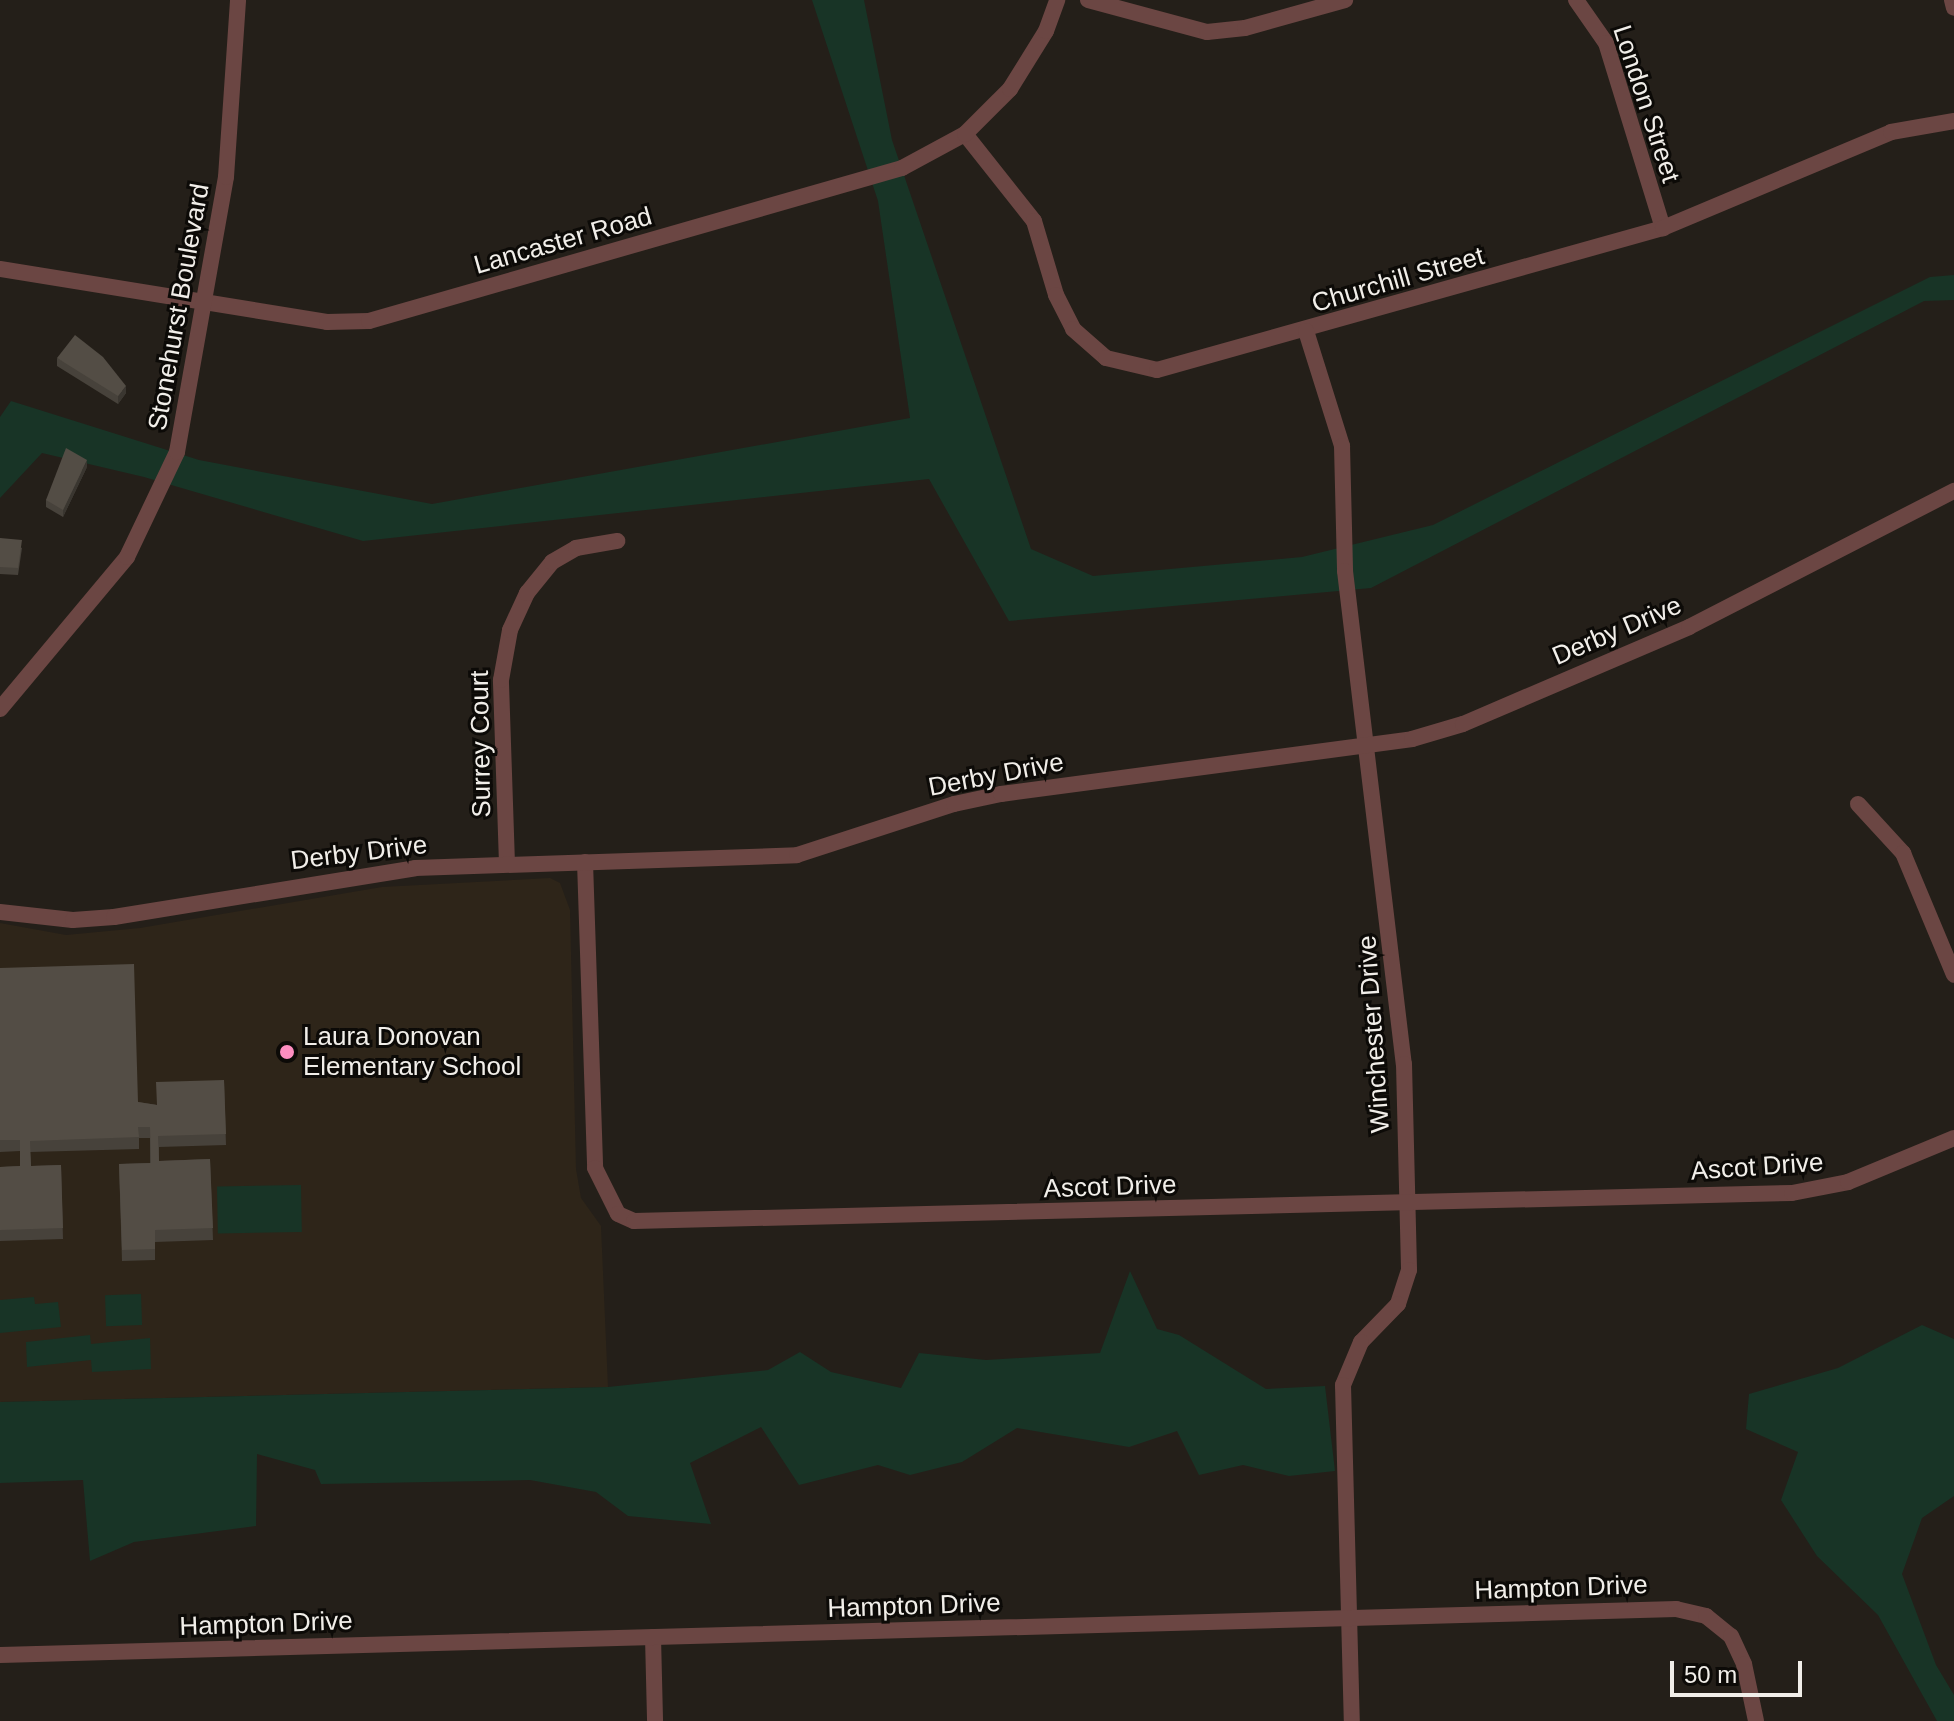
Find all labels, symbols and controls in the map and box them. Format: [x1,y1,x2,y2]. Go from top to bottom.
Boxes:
street label: London Street [1606,22,1686,186]
street label: Stonehurst Boulevard [142,181,216,433]
street label: Lancaster Road [470,201,656,281]
street label: Churchill Street [1308,241,1488,319]
street label: Derby Drive [1548,590,1686,672]
street label: Surrey Court [464,670,498,818]
street label: Derby Drive [926,747,1066,803]
street label: Derby Drive [289,829,429,877]
street label: Winchester Drive [1352,934,1396,1134]
place label: Laura Donovan Elementary School [303,1021,521,1082]
marker: Laura Donovan Elementary School [278,1043,296,1061]
street label: Ascot Drive [1690,1147,1824,1187]
street label: Ascot Drive [1043,1169,1177,1205]
street label: Hampton Drive [1474,1569,1648,1607]
street label: Hampton Drive [827,1587,1001,1625]
street label: Hampton Drive [179,1605,353,1643]
scale bar [1674,1645,1806,1695]
text: 50 m [1684,1661,1737,1688]

